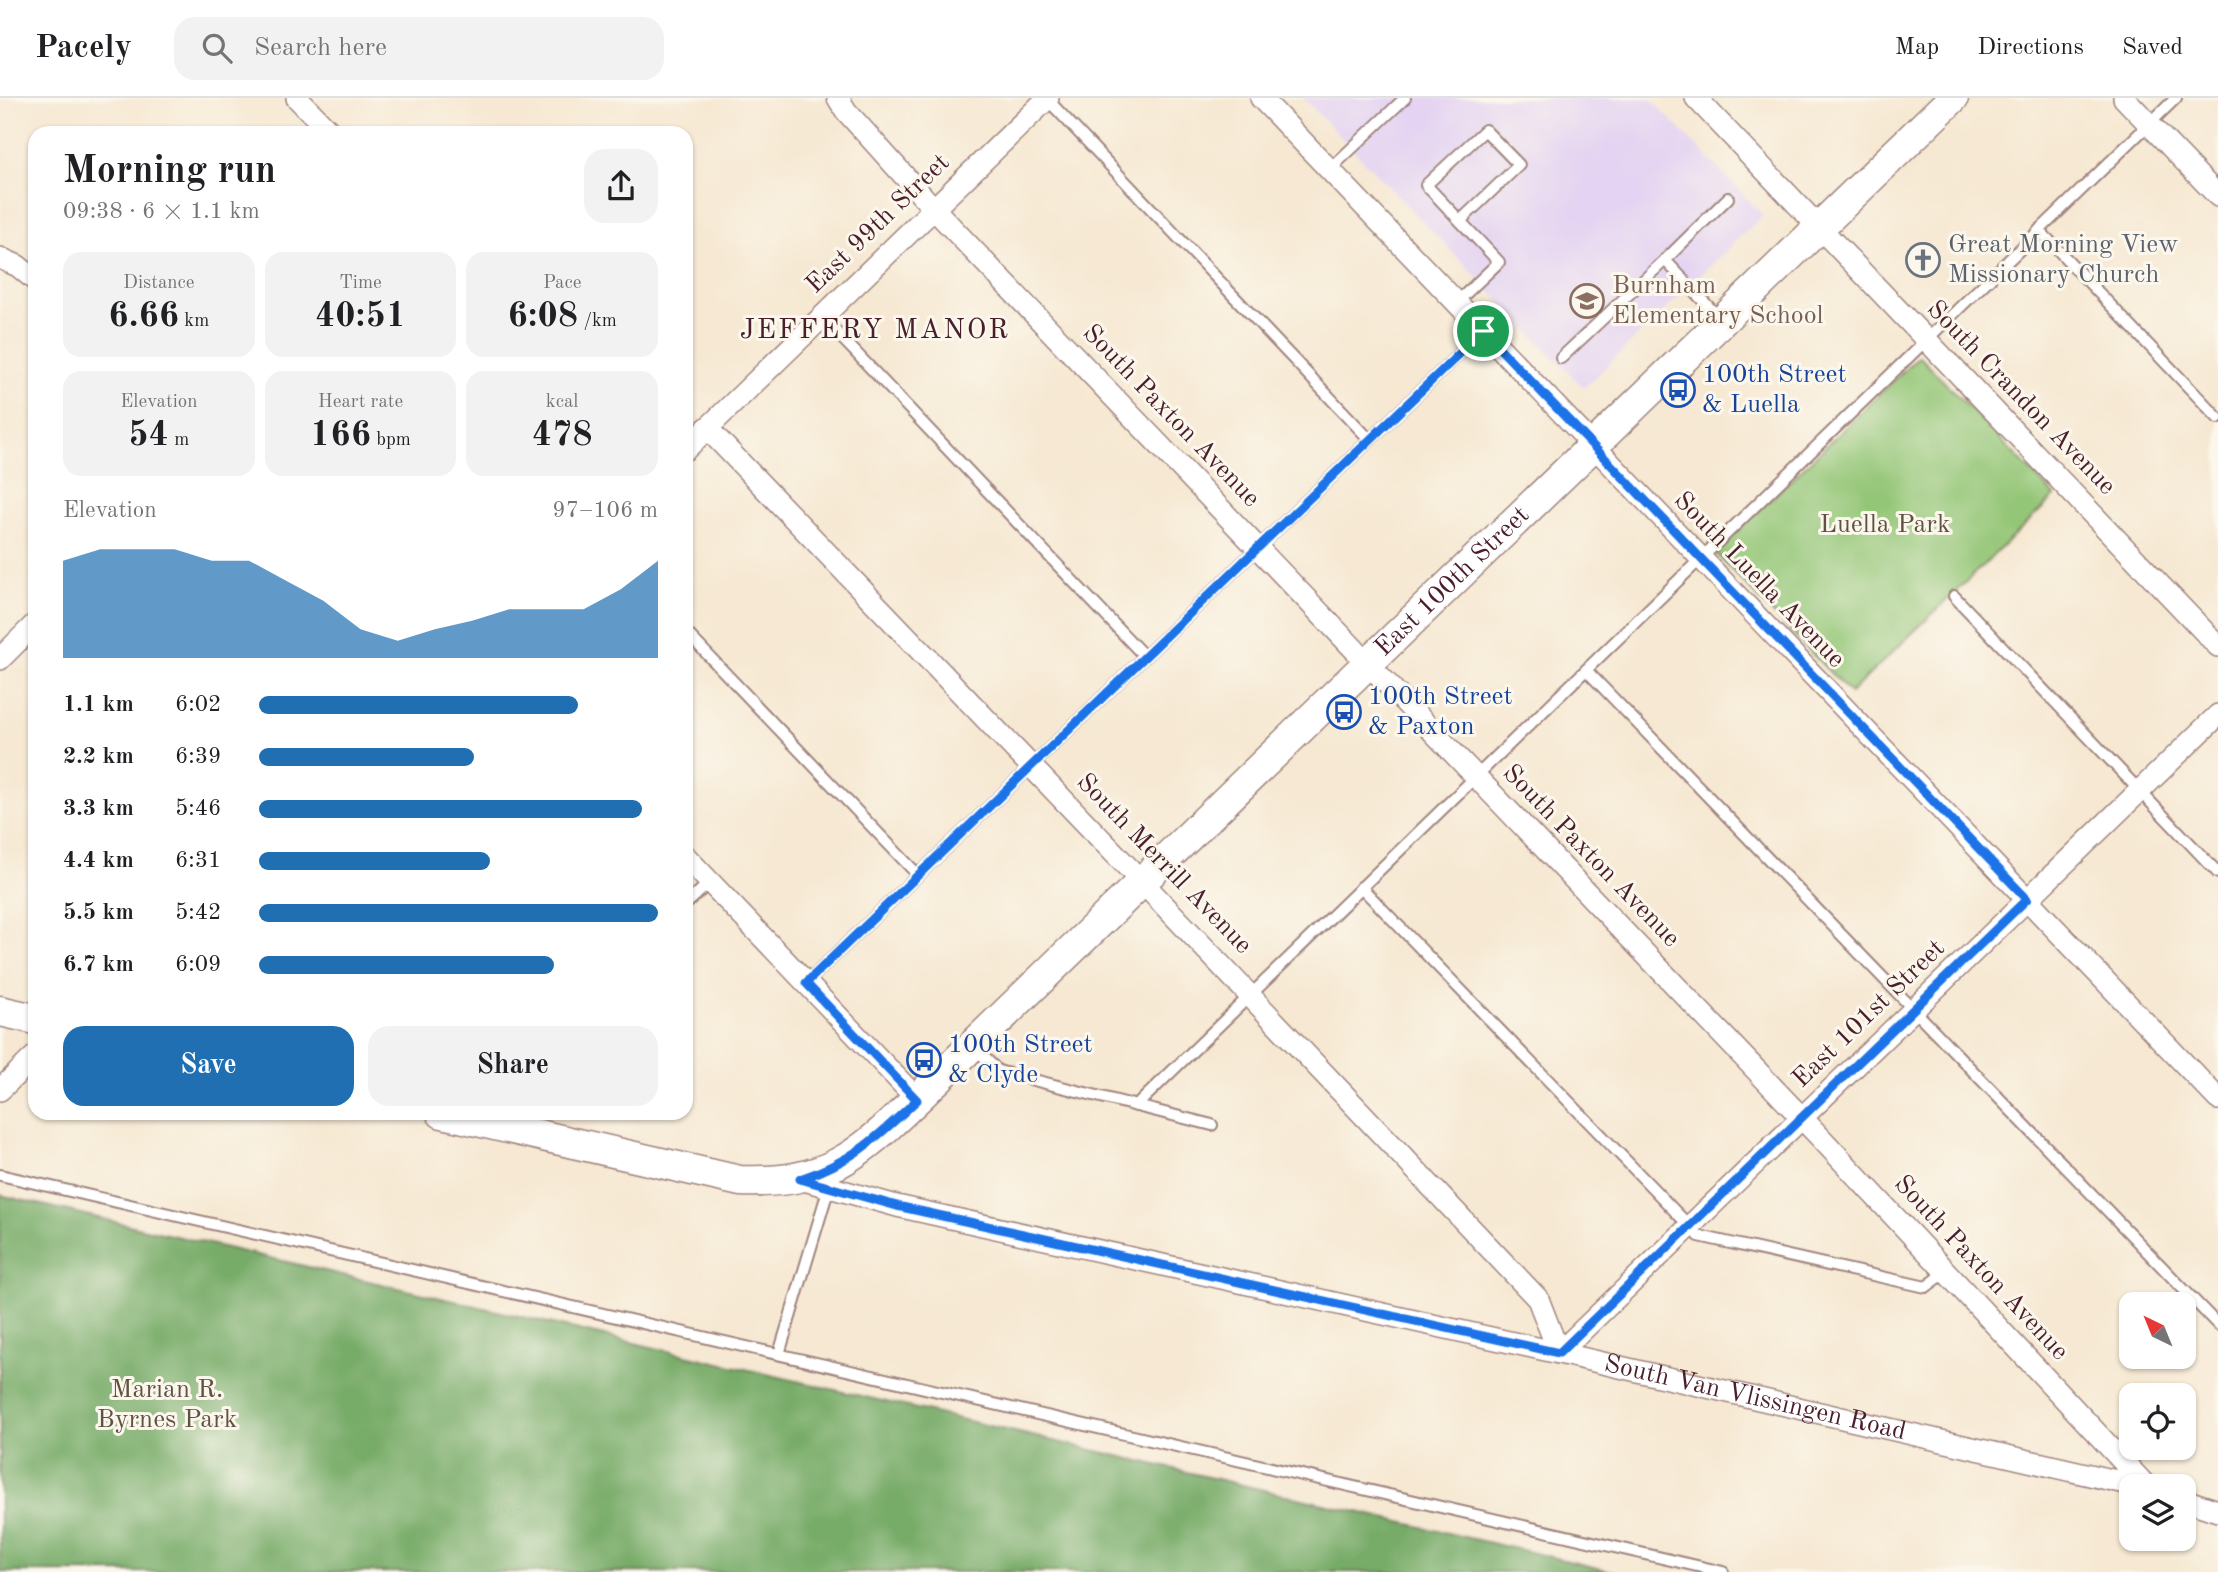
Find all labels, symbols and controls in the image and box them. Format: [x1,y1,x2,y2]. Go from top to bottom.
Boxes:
search box [174,17,664,80]
icon: search [198,29,236,67]
text: Pacely [35,32,132,65]
text: Search here [254,35,387,61]
text: Map [1895,36,1939,60]
text: Directions [1977,36,2084,60]
text: Saved [2122,36,2183,60]
button: share [584,149,658,223]
street label: East 99th Street [801,149,955,299]
text: Morning run [63,153,276,191]
text: 09:38 · 6 × 1.1 km [63,200,260,223]
place label: Great Morning View Missionary Church [1948,232,2178,288]
church icon: Great Morning View Missionary Church [1904,241,1942,279]
place label: Burnham Elementary School [1612,273,1824,329]
text: Distance [123,274,195,293]
text: Time [339,274,382,293]
text: Pace [543,274,581,293]
school or university icon: Burnham Elementary School [1568,282,1606,320]
street label: South Crandon Avenue [1922,296,2120,500]
text: 6.66 [108,299,179,334]
text: 40:51 [315,299,406,334]
text: 6:08 [507,299,578,334]
pin [1453,301,1513,361]
text: km [179,312,209,331]
text: /km [578,312,617,331]
icon: arrive [1464,312,1502,350]
district label: JEFFERY MANOR [740,317,1010,345]
street label: South Paxton Avenue [1078,320,1264,512]
place label: 100th Street & Luella [1702,362,1847,418]
bus stop icon: 100th Street & Luella [1659,371,1697,409]
text: Elevation [120,393,197,412]
text: Heart rate [318,393,403,412]
text: kcal [546,393,579,412]
text: 54 [128,418,169,453]
text: 166 [310,418,371,453]
text: 478 [532,418,593,453]
text: m [169,431,189,450]
text: bpm [371,431,411,450]
street label: South Luella Avenue [1669,487,1849,673]
text: Elevation [63,499,157,522]
text: 97–106 m [552,499,658,522]
street label: East 100th Street [1370,502,1535,662]
park label: Luella Park [1820,512,1951,538]
place label: 100th Street & Paxton [1368,684,1513,740]
text: 1.1 km [63,693,134,716]
text: 6:02 [175,693,221,716]
bus stop icon: 100th Street & Paxton [1325,693,1363,731]
text: 2.2 km [63,745,134,768]
text: 6:39 [175,745,221,768]
street label: South Paxton Avenue [1498,760,1684,952]
street label: South Merrill Avenue [1071,769,1257,959]
text: 3.3 km [63,797,134,820]
text: 5:46 [175,797,221,820]
text: 4.4 km [63,849,134,872]
text: 6:31 [175,849,221,872]
text: 5.5 km [63,901,134,924]
text: 5:42 [175,901,221,924]
street label: East 101st Street [1788,935,1950,1093]
text: 6.7 km [63,953,134,976]
text: 6:09 [175,953,221,976]
button: Save [63,1026,354,1106]
button: Share [368,1026,658,1106]
place label: 100th Street & Clyde [948,1032,1093,1088]
bus stop icon: 100th Street & Clyde [905,1041,943,1079]
street label: South Paxton Avenue [1889,1171,2073,1365]
north arrow [2119,1292,2196,1368]
map controls [2119,1292,2196,1551]
street label: South Van Vlissingen Road [1602,1351,1908,1445]
park label: Marian R. Byrnes Park [97,1377,237,1433]
button: locate [2119,1383,2196,1460]
button: layers [2119,1474,2196,1551]

